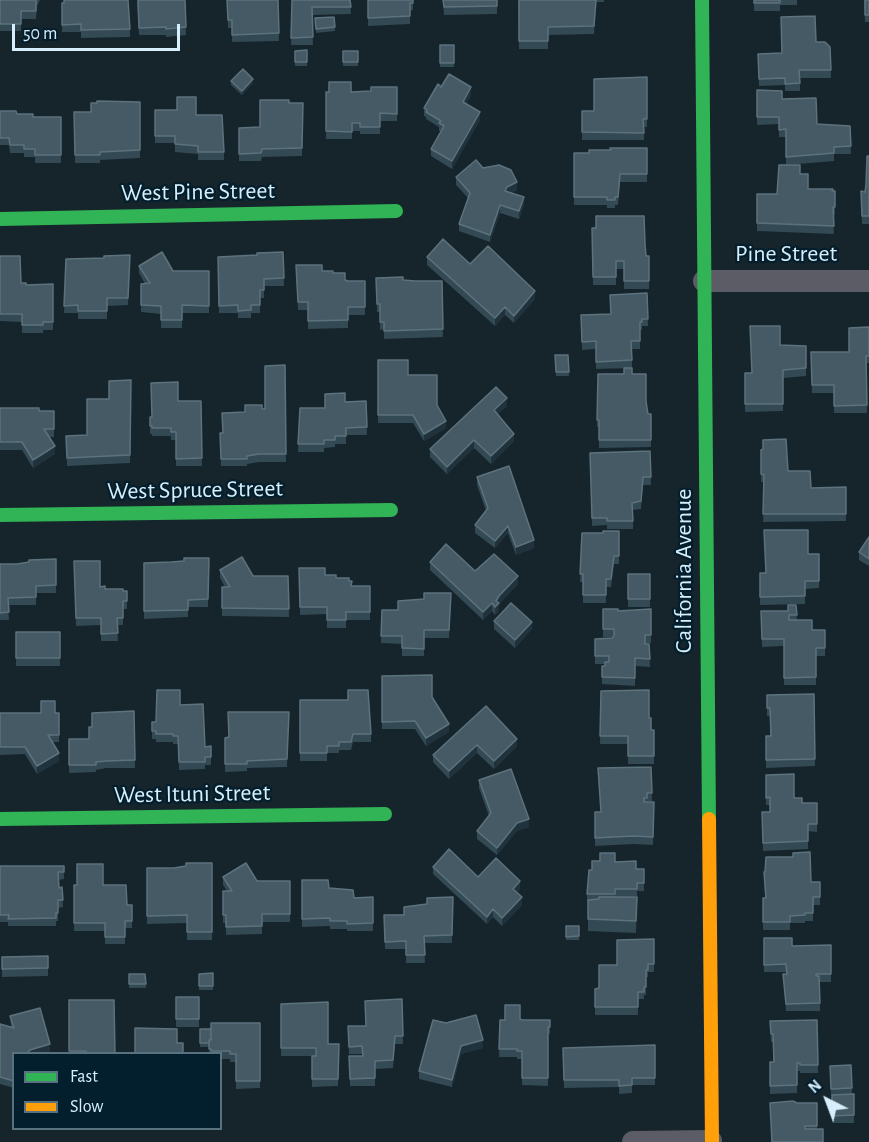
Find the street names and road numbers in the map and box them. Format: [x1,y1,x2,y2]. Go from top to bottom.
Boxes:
street label: West Pine Street [121,176,275,208]
street label: Pine Street [735,240,837,268]
street label: West Spruce Street [107,474,283,506]
street label: California Avenue [670,489,698,653]
street label: West Ituni Street [114,778,270,810]

